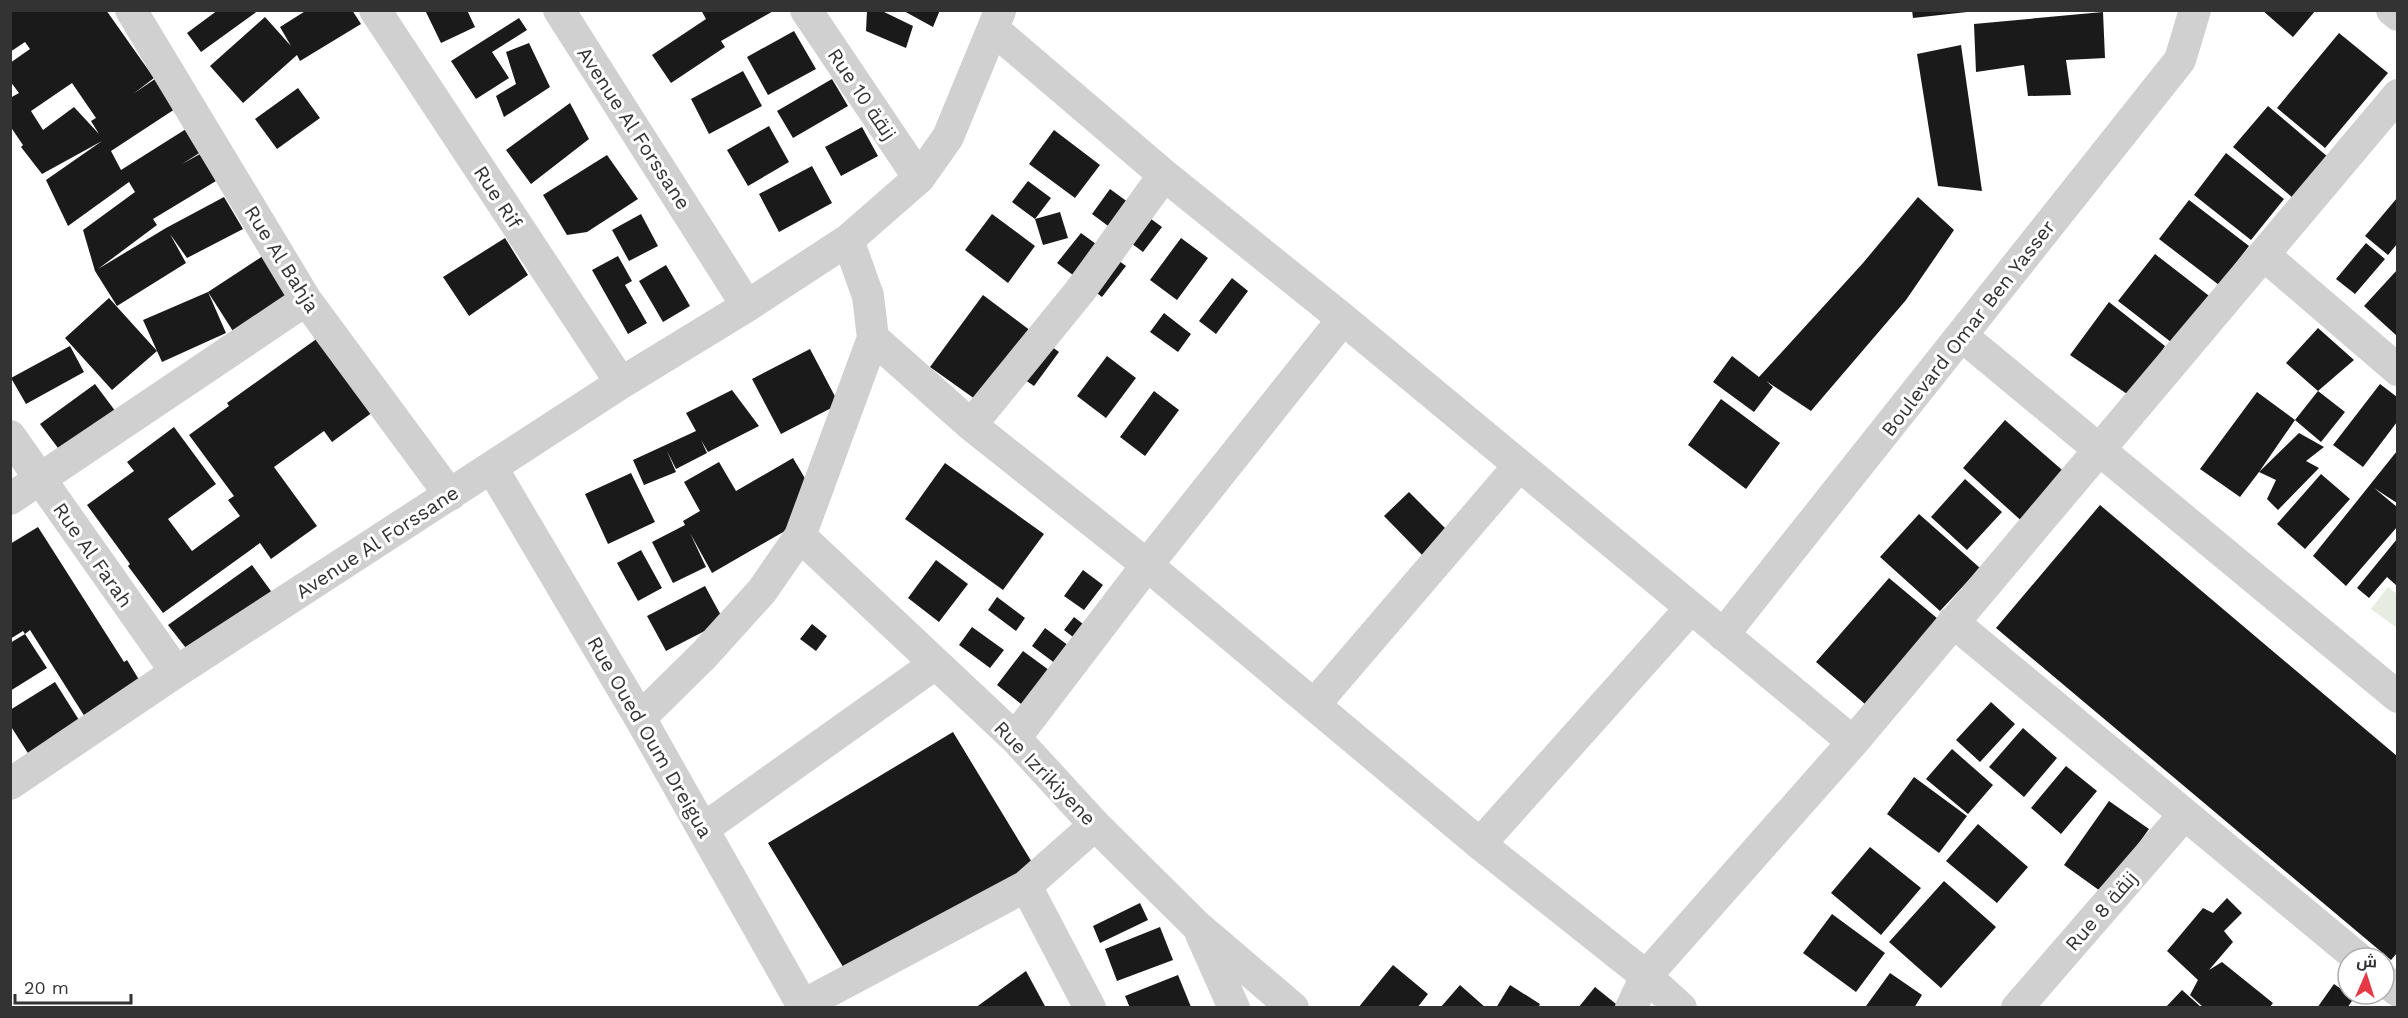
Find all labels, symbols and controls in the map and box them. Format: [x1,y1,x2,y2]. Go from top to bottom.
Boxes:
street label: Avenue Al Forssane [572,42,696,214]
street label: Rue 10 زنقة [823,44,901,144]
street label: Rue Rif [469,161,527,233]
street label: Rue Al Bahja [240,201,324,317]
street label: Boulevard Omar Ben Yasser [1876,215,2060,441]
street label: Avenue Al Forssane [291,480,463,604]
street label: Rue Al Farah [48,498,138,612]
street label: Rue Oued Oum Dreigua [582,632,718,842]
street label: Rue Izrikiyene [989,716,1101,830]
street label: Rue 8 زنقة [2060,866,2142,956]
north arrow [2336,946,2396,1006]
text: ش [2356,951,2378,972]
scale bar [15,967,130,1005]
text: 20 m [24,977,69,998]

